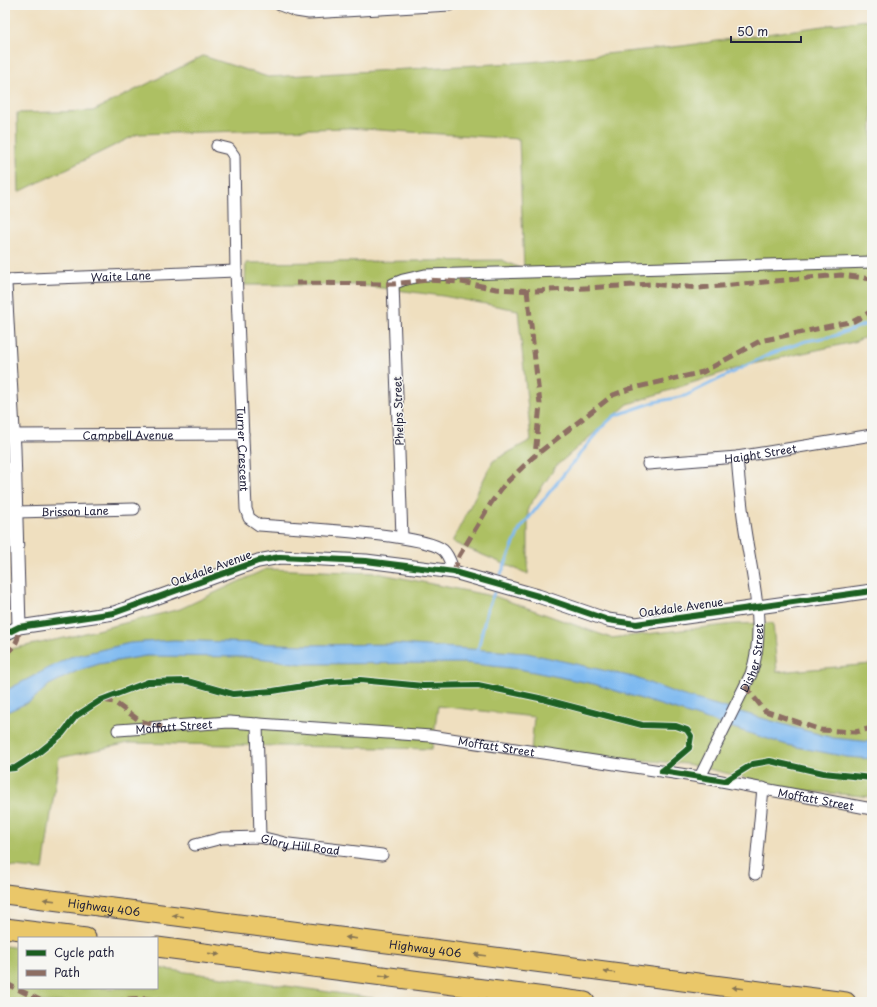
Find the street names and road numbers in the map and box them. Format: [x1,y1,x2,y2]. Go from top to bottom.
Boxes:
street label: Waite Lane [90,266,151,285]
street label: Phelps Street [388,376,408,446]
street label: Turner Crescent [233,406,254,492]
street label: Campbell Avenue [83,426,173,443]
street label: Haight Street [724,439,798,466]
street label: Brisson Lane [41,501,109,520]
street label: Oakdale Avenue [168,545,254,591]
street label: Oakdale Avenue [638,593,724,621]
street label: Disher Street [735,623,767,695]
street label: Moffatt Street [135,715,213,737]
street label: Moffatt Street [457,732,536,760]
street label: Moffatt Street [777,783,856,814]
street label: Glory Hill Road [259,829,341,858]
street label: Highway 406 [67,894,142,920]
street label: Highway 406 [388,935,463,961]

